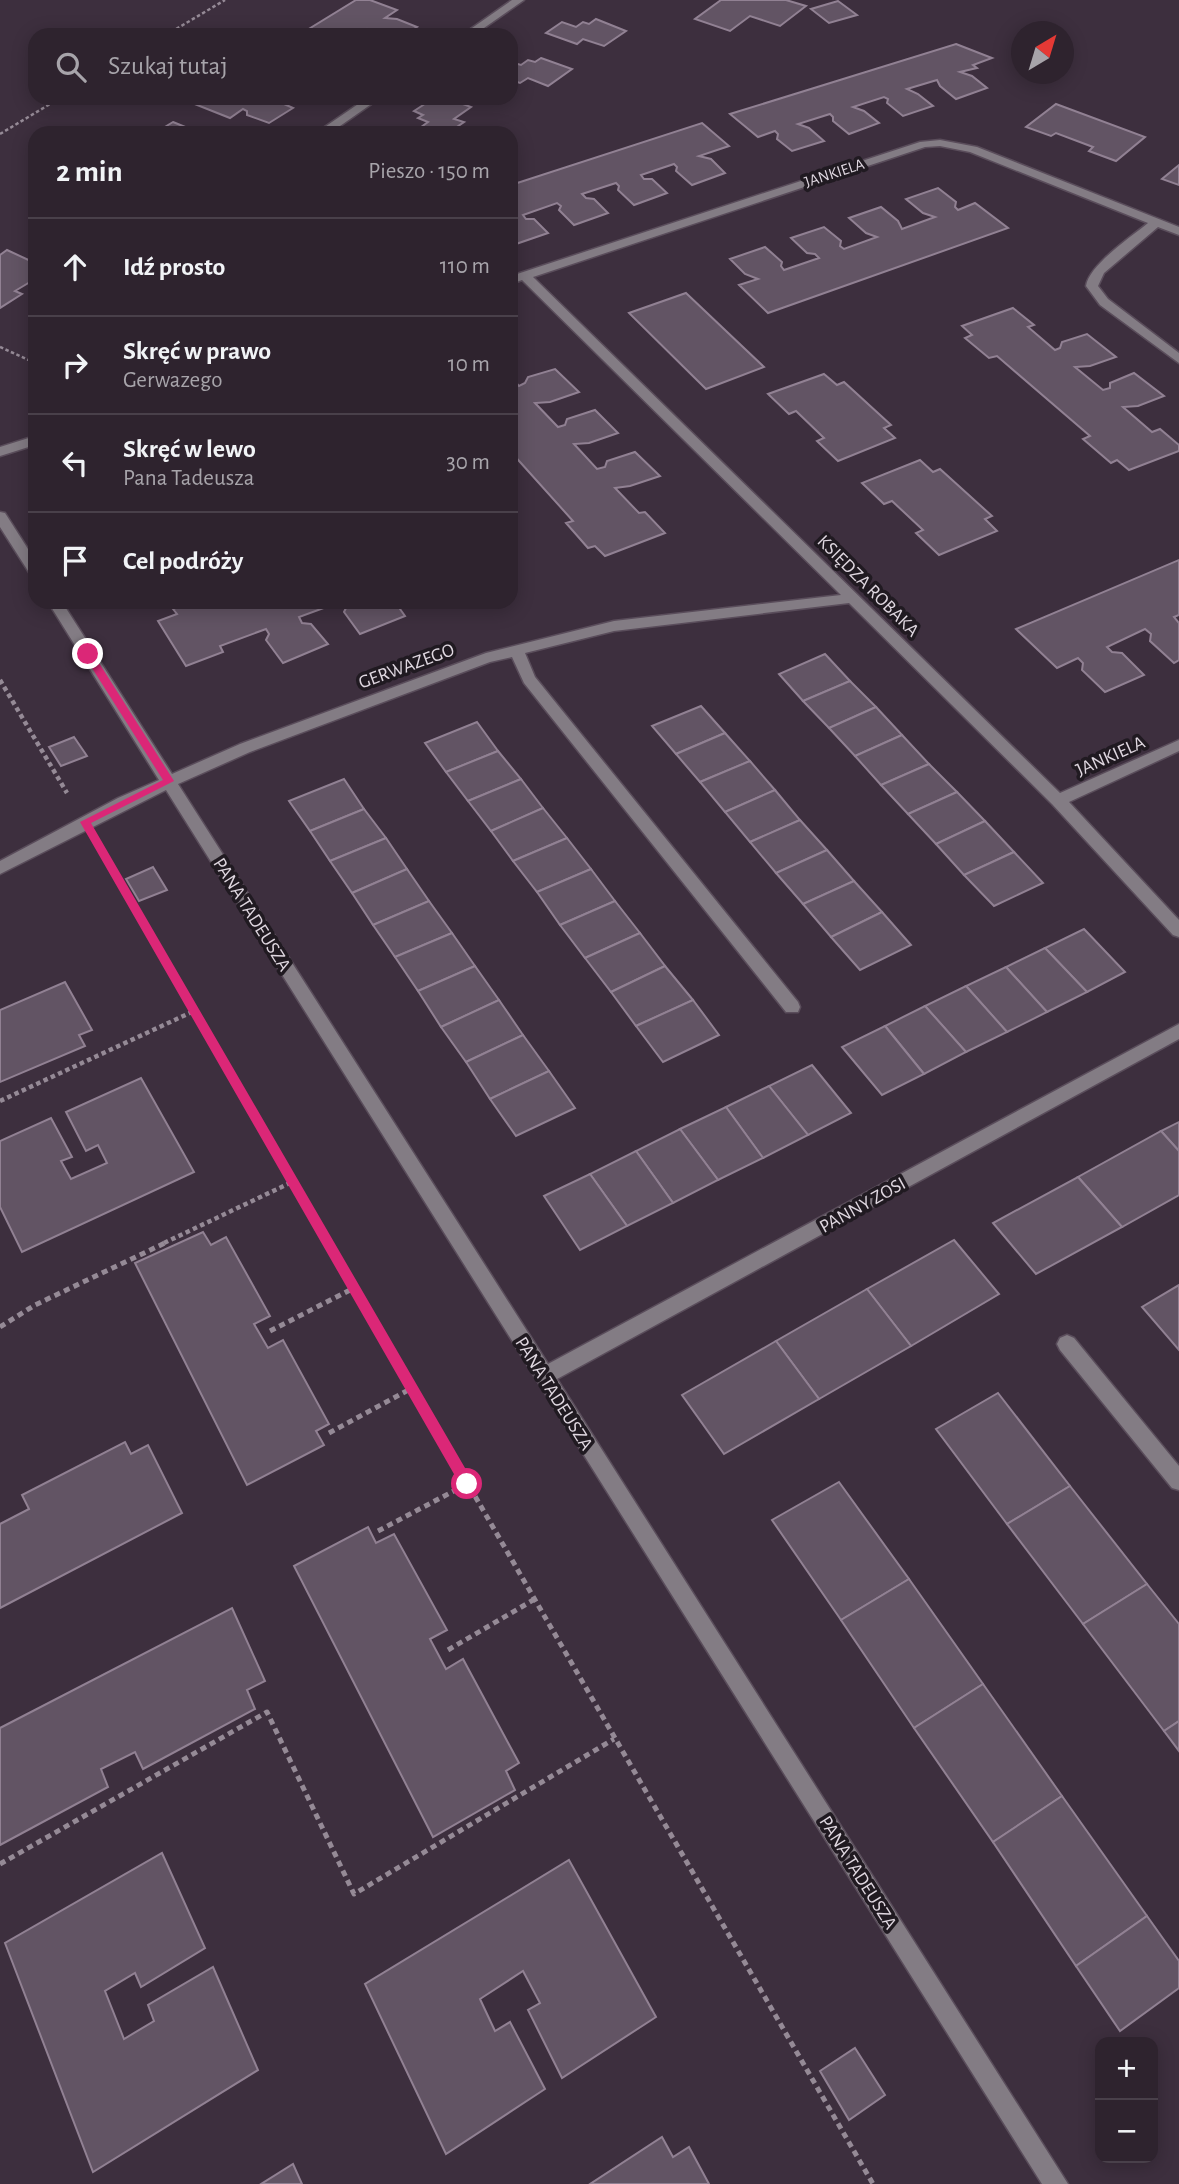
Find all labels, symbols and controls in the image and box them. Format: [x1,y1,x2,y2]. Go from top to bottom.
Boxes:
north arrow [1011,21,1074,84]
search box [28,28,518,105]
icon: search [52,48,90,86]
text: Szukaj tutaj [108,53,228,79]
street label: JANKIELA [802,156,866,190]
text: 2 min [56,157,123,187]
text: Pieszo · 150 m [368,160,490,183]
icon: ahead [56,248,94,286]
text: Idź prosto [123,254,225,280]
text: 110 m [440,255,490,278]
text: Skręć w prawo [123,338,271,364]
icon: right [56,346,94,384]
text: 10 m [448,353,490,376]
text: Gerwazego [123,369,222,392]
text: Skręć w lewo [123,436,256,462]
icon: left [56,444,94,482]
text: 30 m [446,451,490,474]
text: Pana Tadeusza [123,467,254,490]
street label: KSIĘDZA ROBAKA [813,532,922,641]
icon: arrive [56,542,94,580]
text: Cel podróży [123,548,243,574]
route end [72,638,103,669]
street label: GERWAZEGO [356,640,457,693]
street label: JANKIELA [1073,733,1148,780]
street label: PANA TADEUSZA [209,855,294,975]
street label: PANNY ZOSI [816,1174,909,1237]
street label: PANA TADEUSZA [511,1334,596,1454]
route start [451,1468,482,1499]
street label: PANA TADEUSZA [815,1813,900,1933]
map controls [1095,2037,1158,2163]
button: + [1095,2037,1158,2100]
button: − [1095,2100,1158,2163]

